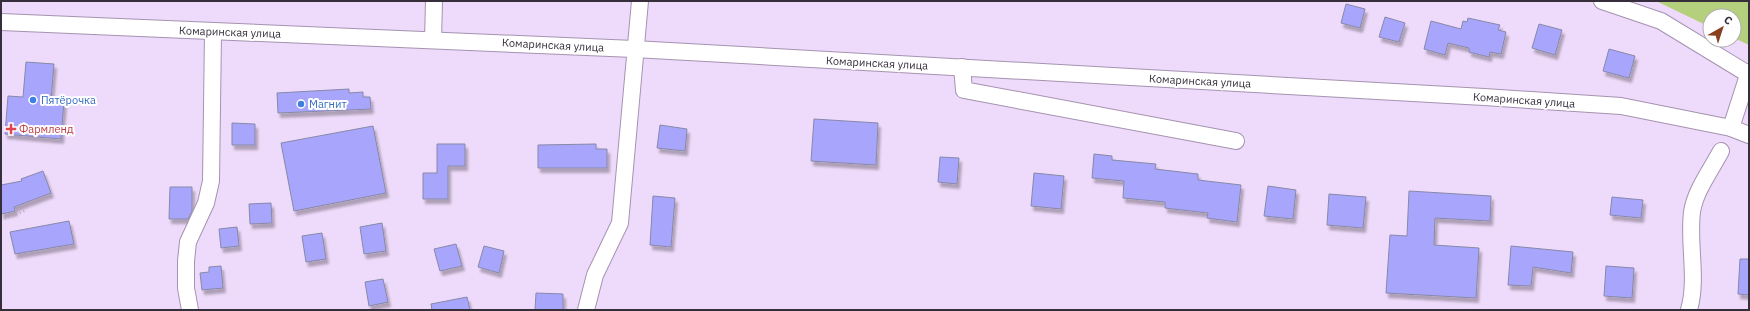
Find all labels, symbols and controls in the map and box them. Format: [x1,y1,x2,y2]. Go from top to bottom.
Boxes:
north arrow [1702,8,1742,48]
text: С [1721,13,1735,28]
street label: Комаринская улица [179,23,281,41]
street label: Комаринская улица [502,35,605,55]
street label: Комаринская улица [826,53,929,73]
street label: Комаринская улица [1149,71,1252,91]
street label: Комаринская улица [1472,89,1576,111]
place label: Пятёрочка [41,93,96,107]
marker: Пятёрочка [28,95,38,105]
place label: Магнит [309,97,347,111]
marker: Магнит [296,99,306,109]
place label: Фармленд [19,122,74,136]
marker: Фармленд [6,124,16,134]

